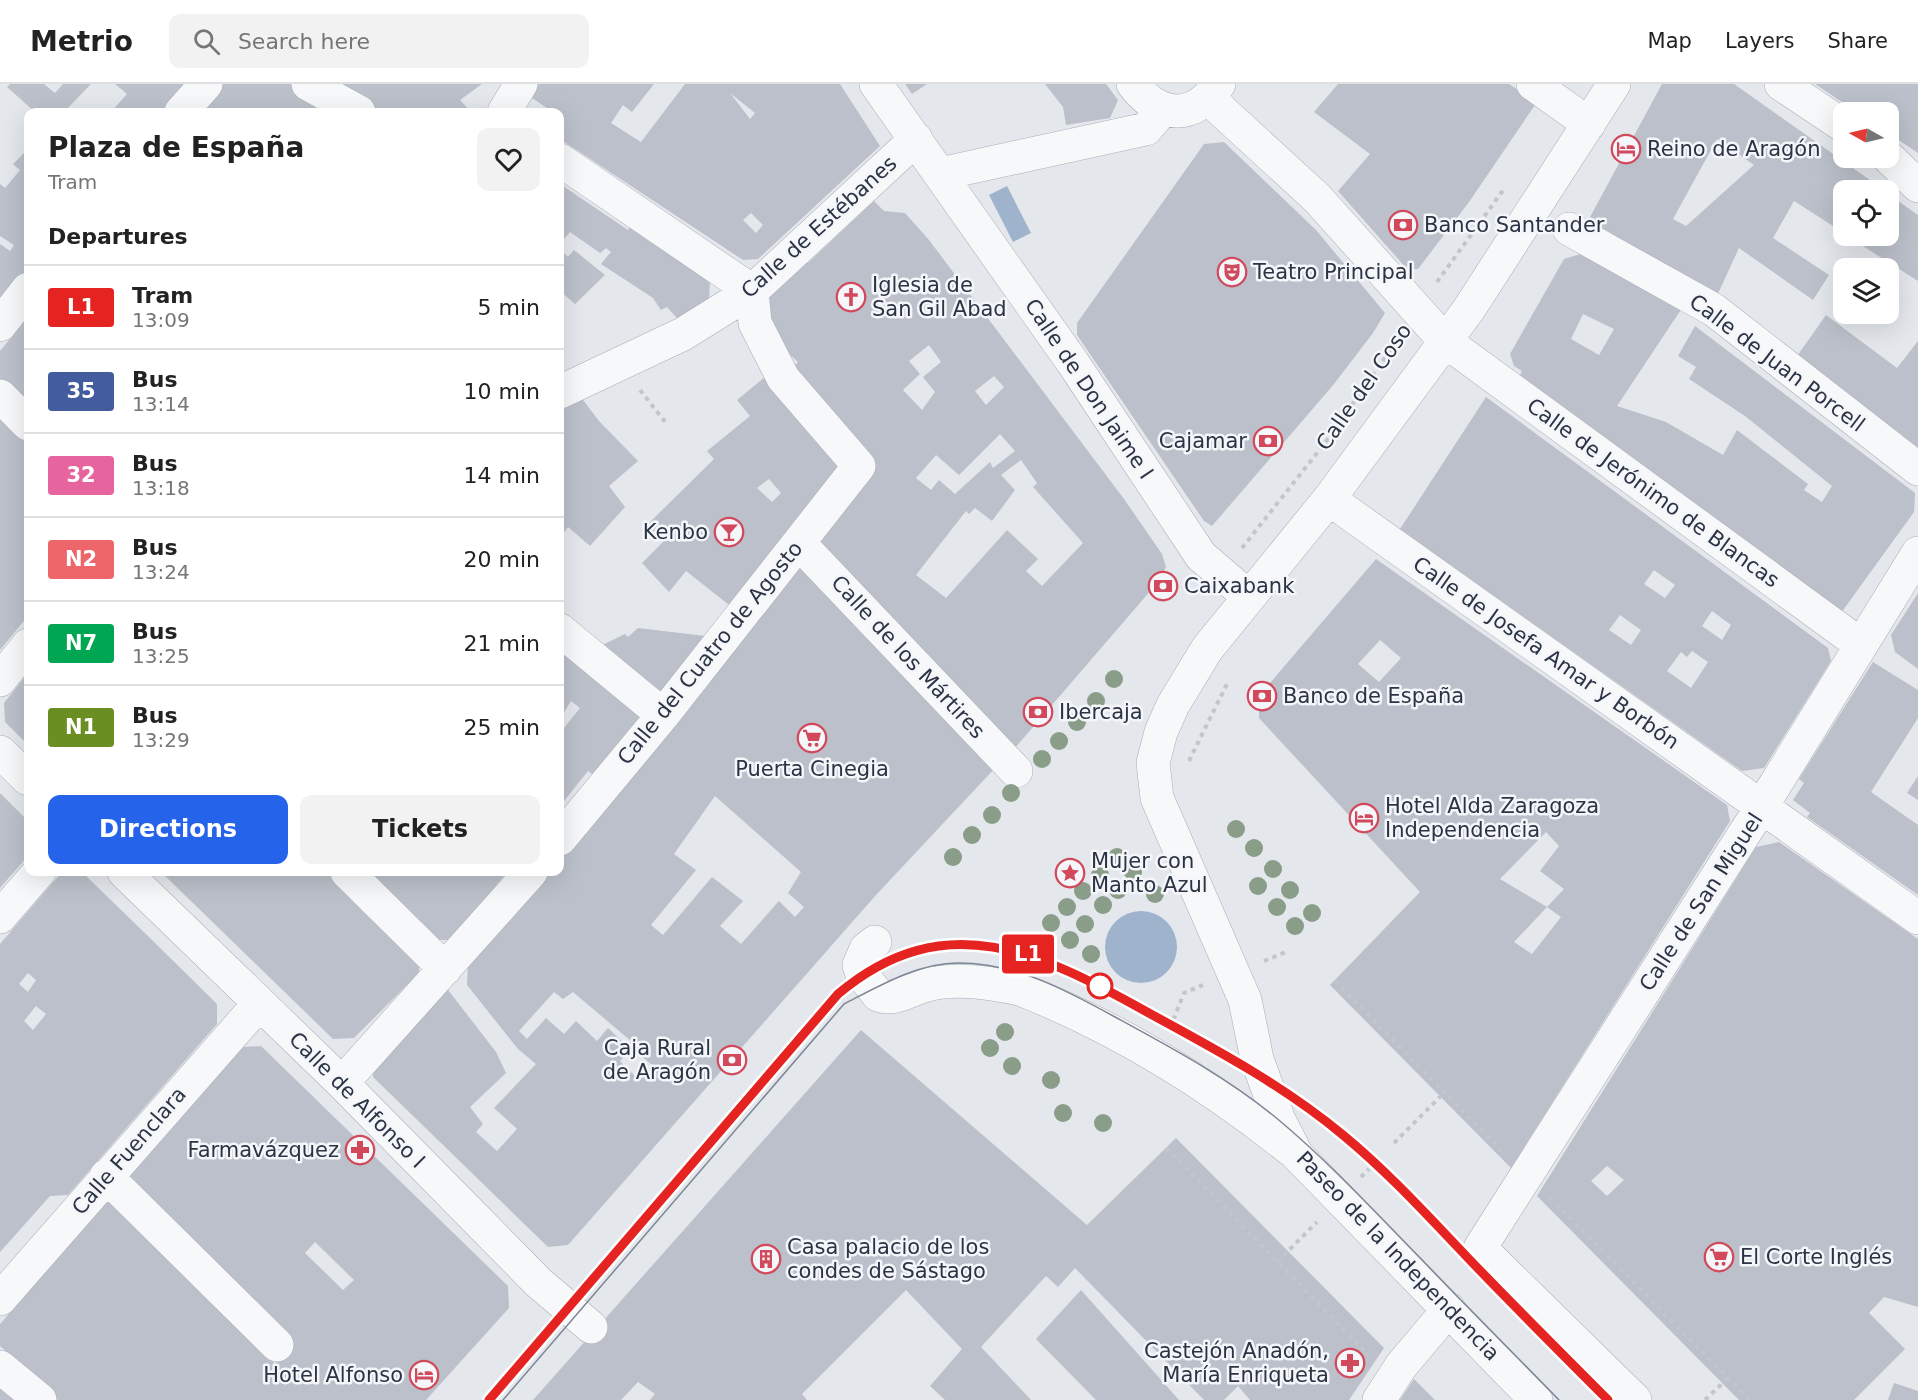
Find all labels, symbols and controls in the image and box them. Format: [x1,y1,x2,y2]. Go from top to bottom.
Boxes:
search box [169,14,589,68]
text: Metrio [30,25,133,58]
icon: search [190,25,223,58]
text: Search here [238,29,370,54]
text: Map [1648,29,1692,53]
text: Layers [1725,29,1794,53]
text: Share [1827,29,1888,53]
north arrow [1833,102,1899,168]
map controls [1833,102,1899,324]
button: heart [477,128,540,191]
text: Plaza de España [48,131,304,164]
hotel icon: Reino de Aragón [1610,133,1642,165]
place label: Reino de Aragón [1647,137,1821,161]
street label: Calle de Estébanes [736,151,902,303]
text: Tram [48,170,97,194]
button: locate [1833,180,1899,246]
bank icon: Banco Santander [1387,209,1419,241]
place label: Banco Santander [1424,213,1605,237]
text: Departures [48,224,188,249]
theatre icon: Teatro Principal [1216,256,1248,288]
button: layers [1833,258,1899,324]
place label: Teatro Principal [1252,260,1413,284]
place label: Iglesia de San Gil Abad [872,273,1007,321]
church icon: Iglesia de San Gil Abad [835,281,867,313]
text: Tram [132,283,193,308]
street label: Calle de Juan Porcell [1685,289,1869,437]
street label: Calle de Don Jaime I [1020,294,1158,484]
text: L1 [67,295,95,319]
text: 5 min [478,295,540,320]
text: 13:09 [132,308,190,332]
street label: Calle del Coso [1311,319,1417,455]
text: Bus [132,367,178,392]
text: 35 [66,379,96,403]
text: 10 min [464,379,540,404]
text: 13:14 [132,392,190,416]
street label: Calle de Jerónimo de Blancas [1522,393,1784,593]
bank icon: Cajamar [1252,425,1284,457]
place label: Cajamar [1159,429,1247,453]
text: Bus [132,451,178,476]
text: 32 [66,463,96,487]
text: 14 min [464,463,540,488]
text: 13:18 [132,476,190,500]
bar icon: Kenbo [713,516,745,548]
place label: Kenbo [643,520,708,544]
text: Bus [132,535,178,560]
street label: Calle del Cuatro de Agosto [613,537,807,769]
text: N2 [65,547,97,571]
text: 20 min [464,547,540,572]
street label: Calle de Josefa Amar y Borbón [1408,552,1684,754]
text: 13:24 [132,560,190,584]
bank icon: Caixabank [1147,570,1179,602]
street label: Calle de los Mártires [826,571,990,743]
place label: Caixabank [1184,574,1295,598]
text: Bus [132,619,178,644]
text: N7 [65,631,97,655]
text: 21 min [464,631,540,656]
text: 13:25 [132,644,190,668]
bank icon: Banco de España [1246,680,1278,712]
place label: Banco de España [1283,684,1464,708]
bank icon: Ibercaja [1022,696,1054,728]
place label: Ibercaja [1059,700,1143,724]
text: Bus [132,703,178,728]
text: N1 [65,715,97,739]
text: 25 min [464,715,540,740]
supermarket icon: Puerta Cinegia [796,722,828,754]
text: 13:29 [132,728,190,752]
place label: Puerta Cinegia [735,757,889,781]
place label: Hotel Alda Zaragoza Independencia [1385,794,1599,842]
button: Directions [48,795,288,864]
button: Tickets [300,795,540,864]
hotel icon: Hotel Alda Zaragoza Independencia [1348,802,1380,834]
street label: Calle de San Miguel [1634,809,1768,995]
place label: Mujer con Manto Azul [1091,849,1208,897]
place icon: Mujer con Manto Azul [1054,857,1086,889]
line badge: L1 [1001,934,1055,974]
text: L1 [1014,942,1042,966]
unlabelled marker [1087,973,1113,999]
street label: Calle de Alfonso I [284,1027,430,1173]
place label: Caja Rural de Aragón [603,1036,711,1084]
bank icon: Caja Rural de Aragón [716,1044,748,1076]
street label: Calle Fuenclara [67,1082,191,1220]
pharmacy icon: Farmavázquez [344,1134,376,1166]
place label: Farmavázquez [187,1138,339,1162]
street label: Paseo de la Independencia [1292,1146,1504,1366]
place label: Casa palacio de los condes de Sástago [787,1235,989,1283]
supermarket icon: El Corte Inglés [1703,1241,1735,1273]
building icon: Casa palacio de los condes de Sástago [750,1243,782,1275]
place label: El Corte Inglés [1740,1245,1892,1269]
place label: Castejón Anadón, María Enriqueta [1144,1339,1329,1387]
pharmacy icon: Castejón Anadón, María Enriqueta [1334,1347,1366,1379]
hotel icon: Hotel Alfonso [408,1359,440,1391]
place label: Hotel Alfonso [263,1363,403,1387]

